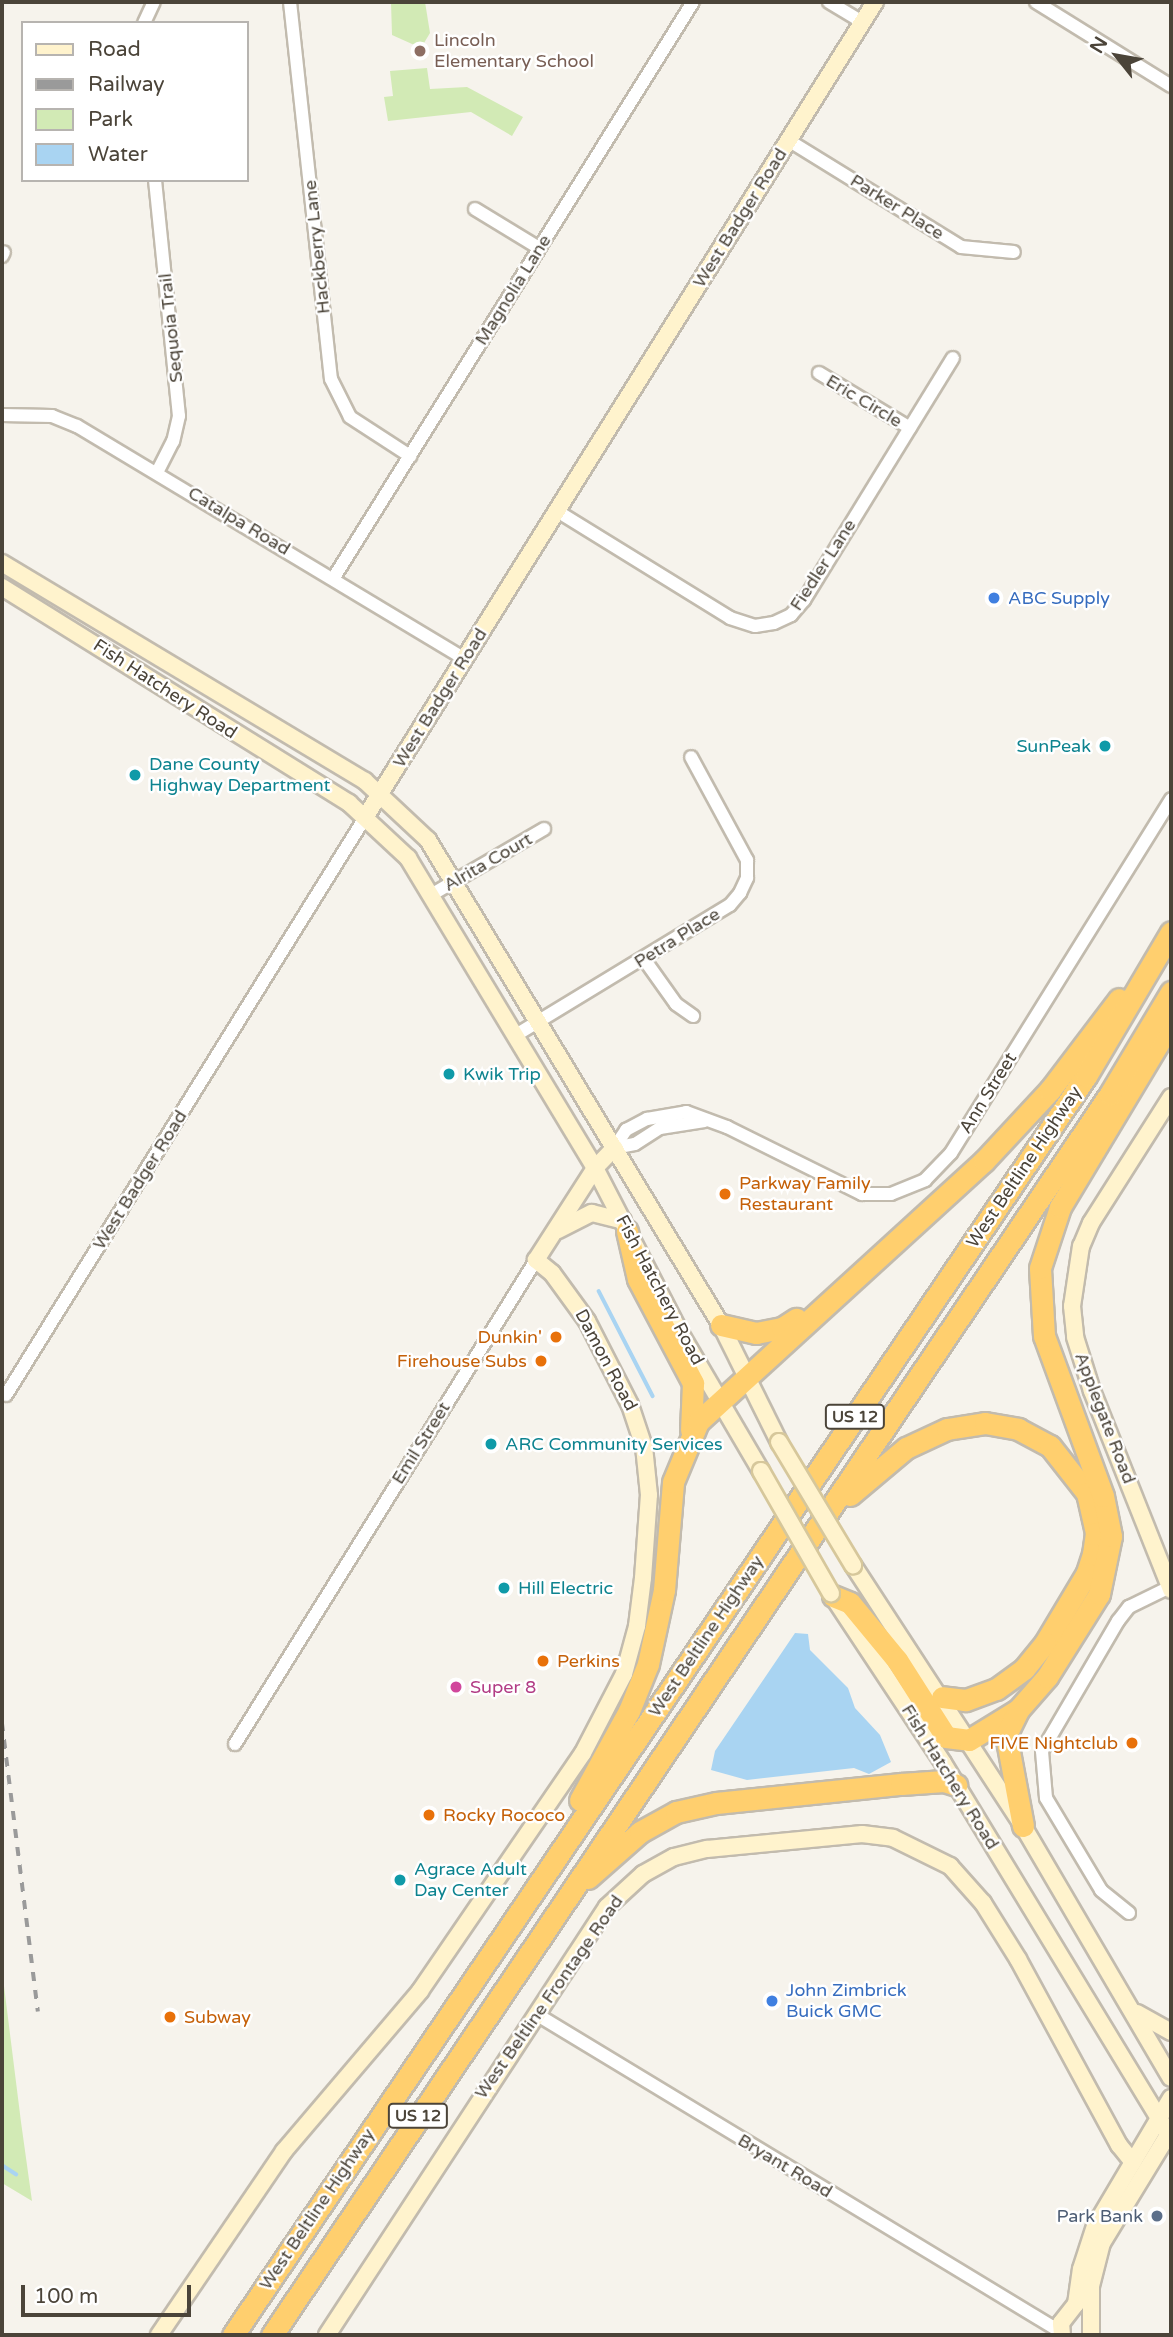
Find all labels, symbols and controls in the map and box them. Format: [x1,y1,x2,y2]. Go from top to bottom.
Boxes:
legend [21,21,248,182]
north arrow [1082,21,1152,91]
place label: Lincoln Elementary School [434,30,594,72]
text: N [1086,33,1112,57]
text: Road [88,37,141,62]
marker: Lincoln Elementary School [412,43,428,59]
text: Railway [88,72,165,97]
text: Park [88,107,133,132]
text: Water [88,142,148,167]
street label: West Badger Road [688,144,792,292]
street label: Parker Place [846,170,948,244]
street label: Hackberry Lane [299,179,335,315]
street label: Magnolia Lane [470,231,556,349]
street label: Sequoia Trail [155,272,187,384]
street label: Eric Circle [822,370,906,432]
street label: Catalpa Road [184,482,294,560]
street label: Fiedler Lane [785,515,861,615]
place label: ABC Supply [1008,587,1110,609]
marker: ABC Supply [986,590,1002,606]
street label: West Badger Road [388,624,492,772]
street label: Fish Hatchery Road [89,634,241,744]
place label: SunPeak [1016,735,1091,757]
marker: SunPeak [1097,738,1113,754]
place label: Dane County Highway Department [149,754,330,796]
marker: Dane County Highway Department [127,767,143,783]
street label: Alrita Court [440,828,536,896]
street label: Petra Place [630,903,724,973]
street label: Ann Street [955,1049,1021,1137]
place label: Kwik Trip [463,1063,541,1085]
marker: Kwik Trip [441,1066,457,1082]
street label: West Beltline Highway [962,1082,1086,1252]
street label: West Badger Road [88,1106,192,1254]
place label: Parkway Family Restaurant [739,1173,871,1216]
marker: Parkway Family Restaurant [717,1186,733,1202]
street label: Fish Hatchery Road [611,1211,709,1369]
street label: Damon Road [570,1306,642,1414]
place label: Dunkin' [477,1326,542,1348]
marker: Dunkin' [548,1329,564,1345]
street label: Applegate Road [1070,1349,1140,1487]
place label: Firehouse Subs [397,1350,527,1372]
marker: Firehouse Subs [533,1353,549,1369]
street label: Emil Street [387,1398,455,1488]
road number: US 12 [824,1404,886,1429]
place label: ARC Community Services [505,1433,723,1455]
marker: ARC Community Services [483,1436,499,1452]
street label: West Beltline Highway [644,1551,768,1721]
place label: Hill Electric [518,1577,613,1599]
marker: Hill Electric [496,1580,512,1596]
place label: Perkins [557,1650,620,1672]
marker: Perkins [535,1653,551,1669]
place label: Super 8 [470,1676,536,1698]
marker: Super 8 [448,1679,464,1695]
street label: Fish Hatchery Road [897,1700,1003,1854]
place label: FIVE Nightclub [989,1732,1118,1754]
marker: FIVE Nightclub [1124,1735,1140,1751]
place label: Rocky Rococo [443,1804,565,1826]
marker: Rocky Rococo [421,1807,437,1823]
place label: Agrace Adult Day Center [414,1859,527,1902]
marker: Agrace Adult Day Center [392,1872,408,1888]
street label: West Beltline Frontage Road [470,1891,628,2103]
place label: John Zimbrick Buick GMC [786,1980,907,2022]
marker: John Zimbrick Buick GMC [764,1993,780,2009]
place label: Subway [184,2006,251,2028]
marker: Subway [162,2009,178,2025]
road number: US 12 [386,2104,450,2128]
street label: West Beltline Highway [255,2124,379,2294]
street label: Bryant Road [734,2129,836,2203]
place label: Park Bank [1057,2205,1143,2227]
marker: Park Bank [1149,2208,1165,2224]
scale bar [24,2270,194,2314]
text: 100 m [34,2284,98,2309]

